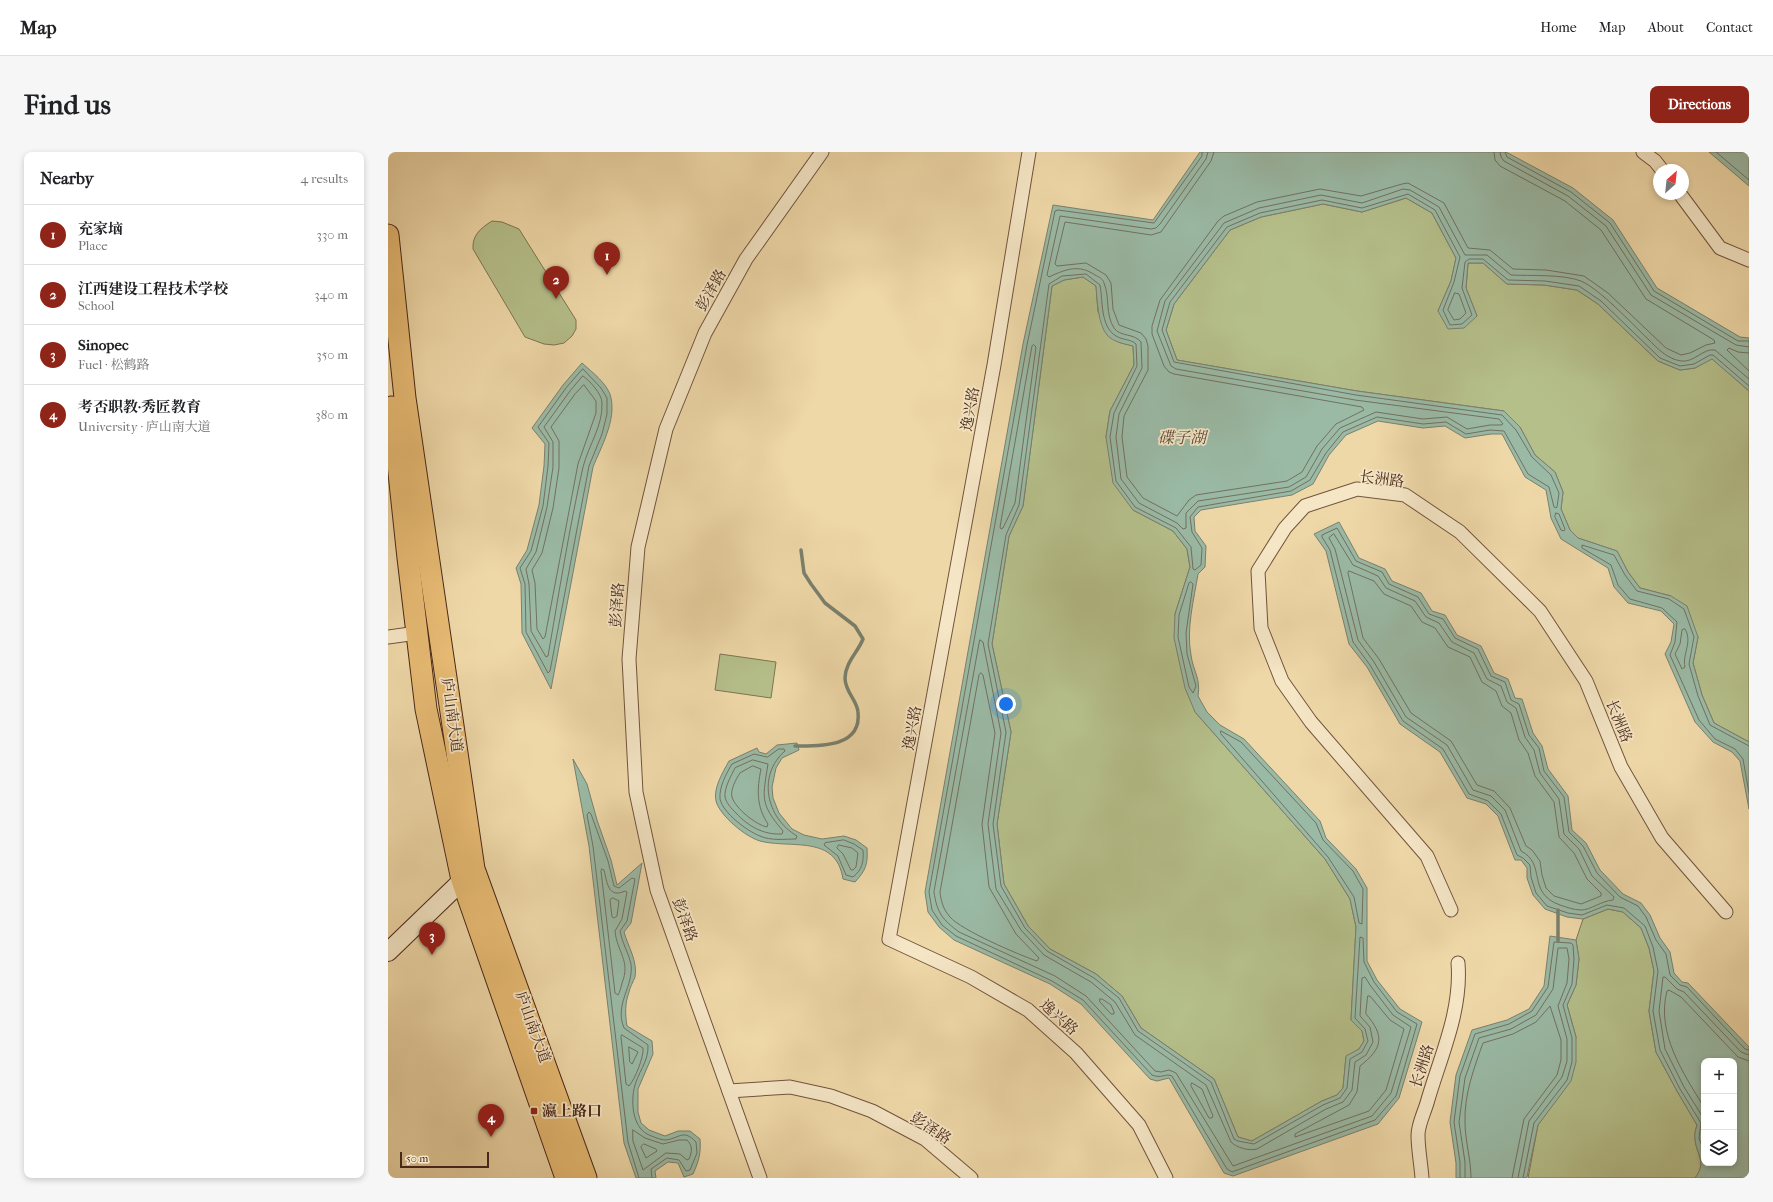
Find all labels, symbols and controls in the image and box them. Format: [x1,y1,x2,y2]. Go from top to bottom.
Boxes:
text: Map [20,17,56,39]
text: Home [1540,19,1577,36]
text: Map [1599,19,1626,36]
text: About [1648,19,1684,36]
text: Contact [1706,19,1753,36]
button: Directions [1650,86,1749,123]
text: Find us [24,88,111,121]
north arrow [1653,164,1689,200]
text: Nearby [40,168,94,188]
text: 4 results [301,171,348,186]
text: 充家垴 [78,220,123,238]
text: 1 [51,227,55,242]
text: 330 m [317,227,348,242]
text: Place [78,238,108,253]
pin: 1 [594,242,620,275]
pin: 2 [543,266,569,299]
street label: 彭泽路 [692,266,730,314]
text: 江西建设工程技术学校 [78,280,228,298]
text: 2 [50,287,56,302]
text: 340 m [314,287,348,302]
text: School [78,298,114,313]
text: Sinopec [78,336,129,354]
text: 3 [50,347,56,362]
text: 350 m [316,347,348,362]
text: Fuel · 松鹤路 [78,357,149,372]
street label: 逸兴路 [957,385,983,433]
text: 考否职教·秀匠教育 [78,398,201,416]
text: 4 [49,407,57,422]
text: 380 m [315,407,348,422]
text: University · 庐山南大道 [78,419,211,434]
water label: 碟子湖 [1158,428,1209,447]
street label: 长洲路 [1359,467,1405,491]
street label: 彭泽路 [606,582,628,628]
street label: 庐山南大道 [438,677,466,753]
your location [996,694,1016,714]
street label: 长洲路 [1602,697,1636,745]
street label: 逸兴路 [899,704,925,752]
street label: 彭泽路 [669,896,701,944]
pin: 3 [419,922,445,955]
street label: 庐山南大道 [512,989,554,1065]
street label: 逸兴路 [1036,995,1082,1039]
street label: 长洲路 [1406,1042,1438,1090]
map controls [1701,1058,1737,1166]
button: + [1701,1058,1737,1094]
button: − [1701,1094,1737,1130]
place label: 瀛上路口 [542,1102,602,1120]
pin: 4 [478,1104,504,1137]
marker: 瀛上路口 [529,1106,539,1116]
street label: 彭泽路 [907,1108,955,1148]
button: layers [1701,1130,1737,1166]
scale bar [400,1150,489,1169]
text: 50 m [406,1152,428,1165]

